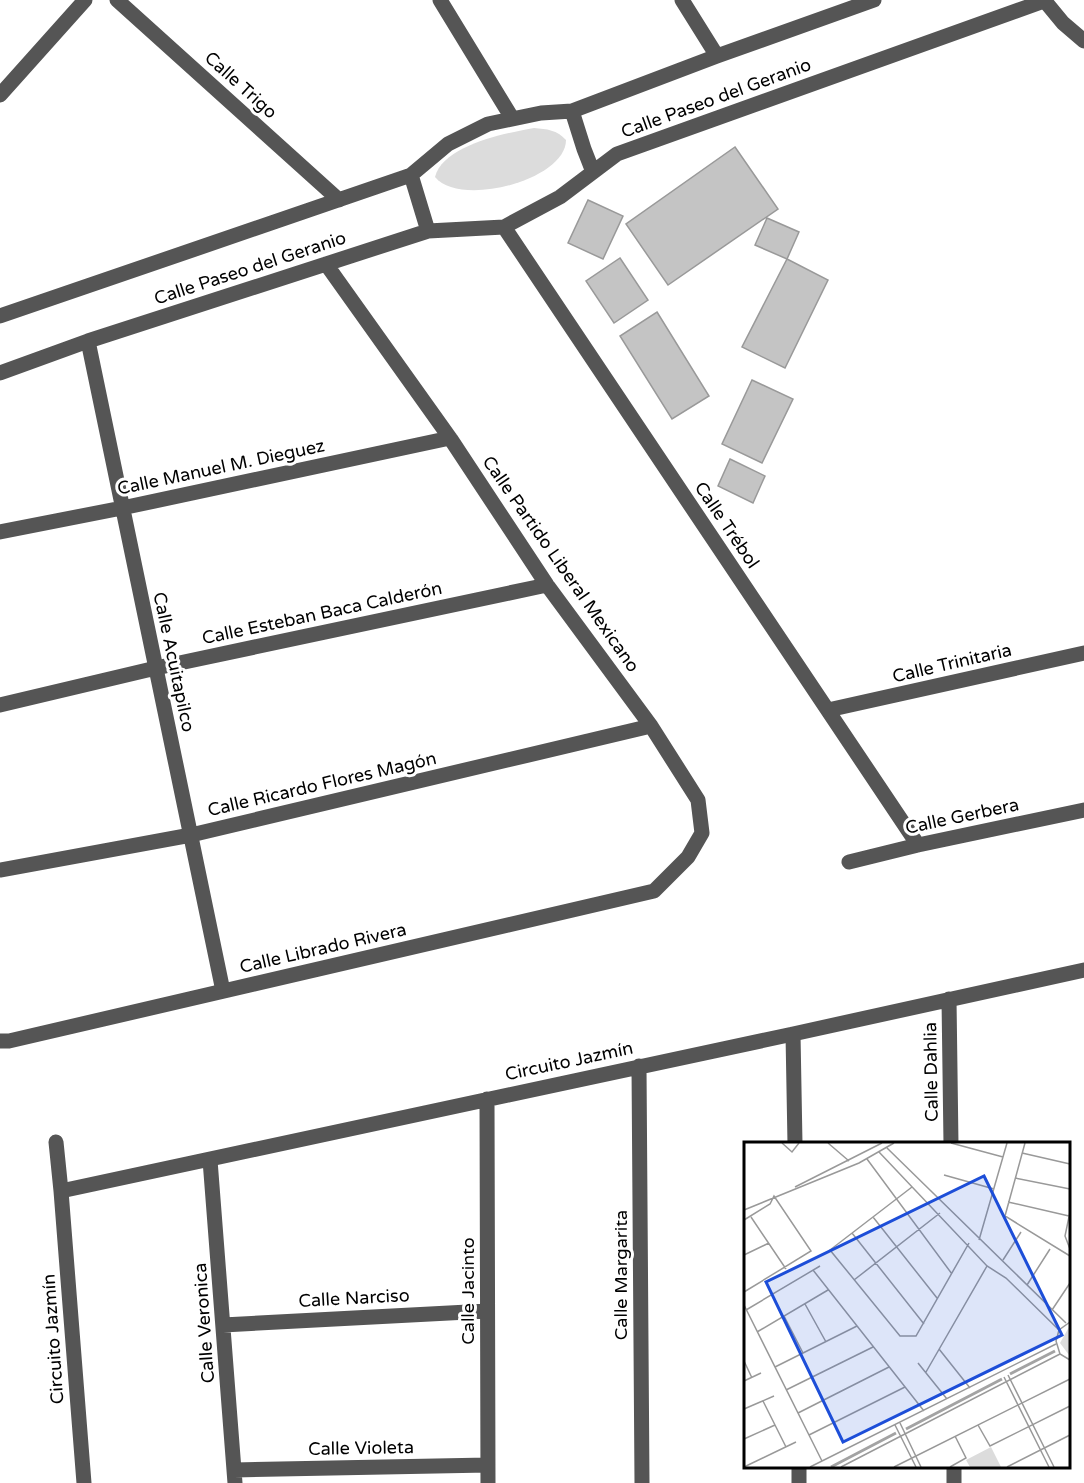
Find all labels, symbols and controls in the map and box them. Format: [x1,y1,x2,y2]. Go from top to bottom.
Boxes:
street label: Calle Trigo [200,47,282,123]
street label: Calle Paseo del Geranio [618,53,814,143]
street label: Calle Paseo del Geranio [151,227,349,309]
street label: Calle Manuel M. Dieguez [115,434,327,500]
street label: Calle Partido Liberal Mexicano [478,452,644,676]
street label: Calle Trébol [690,477,764,573]
street label: Calle Esteban Baca Calderón [200,577,444,649]
street label: Calle Acuitapilco [148,590,200,734]
street label: Calle Trinitaria [890,639,1014,687]
street label: Calle Ricardo Flores Magón [205,747,439,821]
street label: Calle Gerbera [903,793,1021,839]
street label: Calle Librado Rivera [237,918,409,978]
street label: Calle Dahlia [919,1022,943,1122]
street label: Circuito Jazmín [503,1037,635,1085]
inset map [744,1142,1069,1468]
street label: Calle Margarita [610,1210,632,1340]
street label: Calle Jacinto [457,1237,479,1345]
street label: Calle Veronica [189,1262,219,1384]
street label: Circuito Jazmín [37,1273,69,1405]
street label: Calle Narciso [298,1284,410,1312]
street label: Calle Violeta [308,1436,414,1460]

